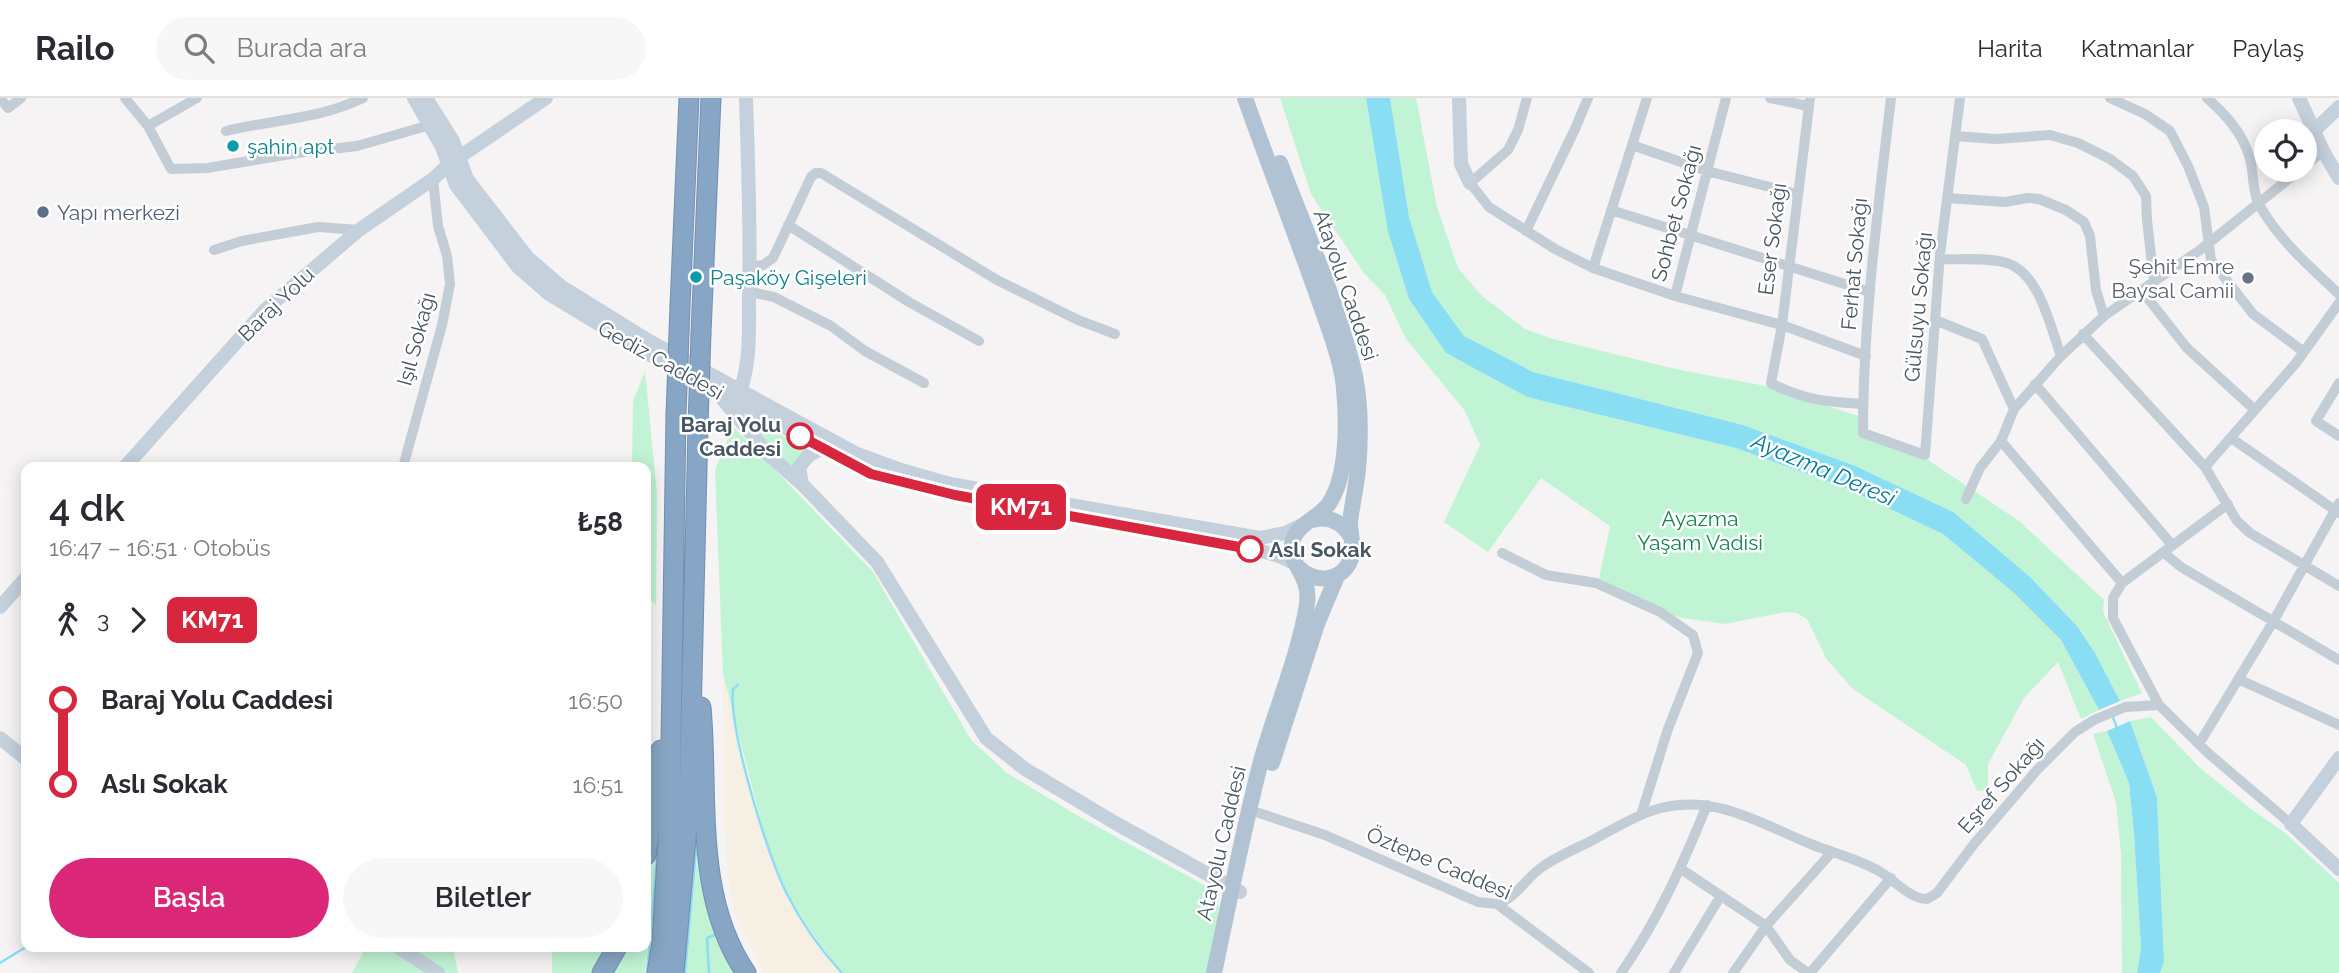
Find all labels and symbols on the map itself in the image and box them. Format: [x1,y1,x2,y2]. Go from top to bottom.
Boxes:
place label: şahin apt [247,134,334,159]
marker: şahin apt [225,138,241,154]
street label: Sohbet Sokağı [1646,142,1706,284]
street label: Eser Sokağı [1753,181,1791,297]
street label: Ferhat Sokağı [1836,197,1872,331]
place label: Yapı merkezi [57,200,180,225]
marker: Yapı merkezi [35,204,51,220]
street label: Atayolu Caddesi [1308,206,1384,364]
street label: Gülsuyu Sokağı [1899,231,1937,383]
place label: Şehit Emre Baysal Camii [2111,254,2234,303]
street label: Baraj Yolu [233,262,319,346]
place label: Paşaköy Gişeleri [710,265,867,290]
marker: Paşaköy Gişeleri [688,269,704,285]
marker: Şehit Emre Baysal Camii [2240,270,2256,286]
street label: Işıl Sokağı [392,290,440,388]
street label: Gediz Caddesi [594,315,728,405]
place label: Baraj Yolu Caddesi [680,412,781,461]
marker: Baraj Yolu Caddesi [787,423,813,449]
water label: Ayazma Deresi [1746,426,1901,512]
line badge: KM71 [972,484,1070,530]
park label: Ayazma Yaşam Vadisi [1637,506,1763,555]
marker: Aslı Sokak [1237,536,1263,562]
place label: Aslı Sokak [1269,537,1372,562]
street label: Eşref Sokağı [1952,732,2050,838]
street label: Atayolu Caddesi [1191,763,1251,923]
street label: Öztepe Caddesi [1363,821,1515,905]

